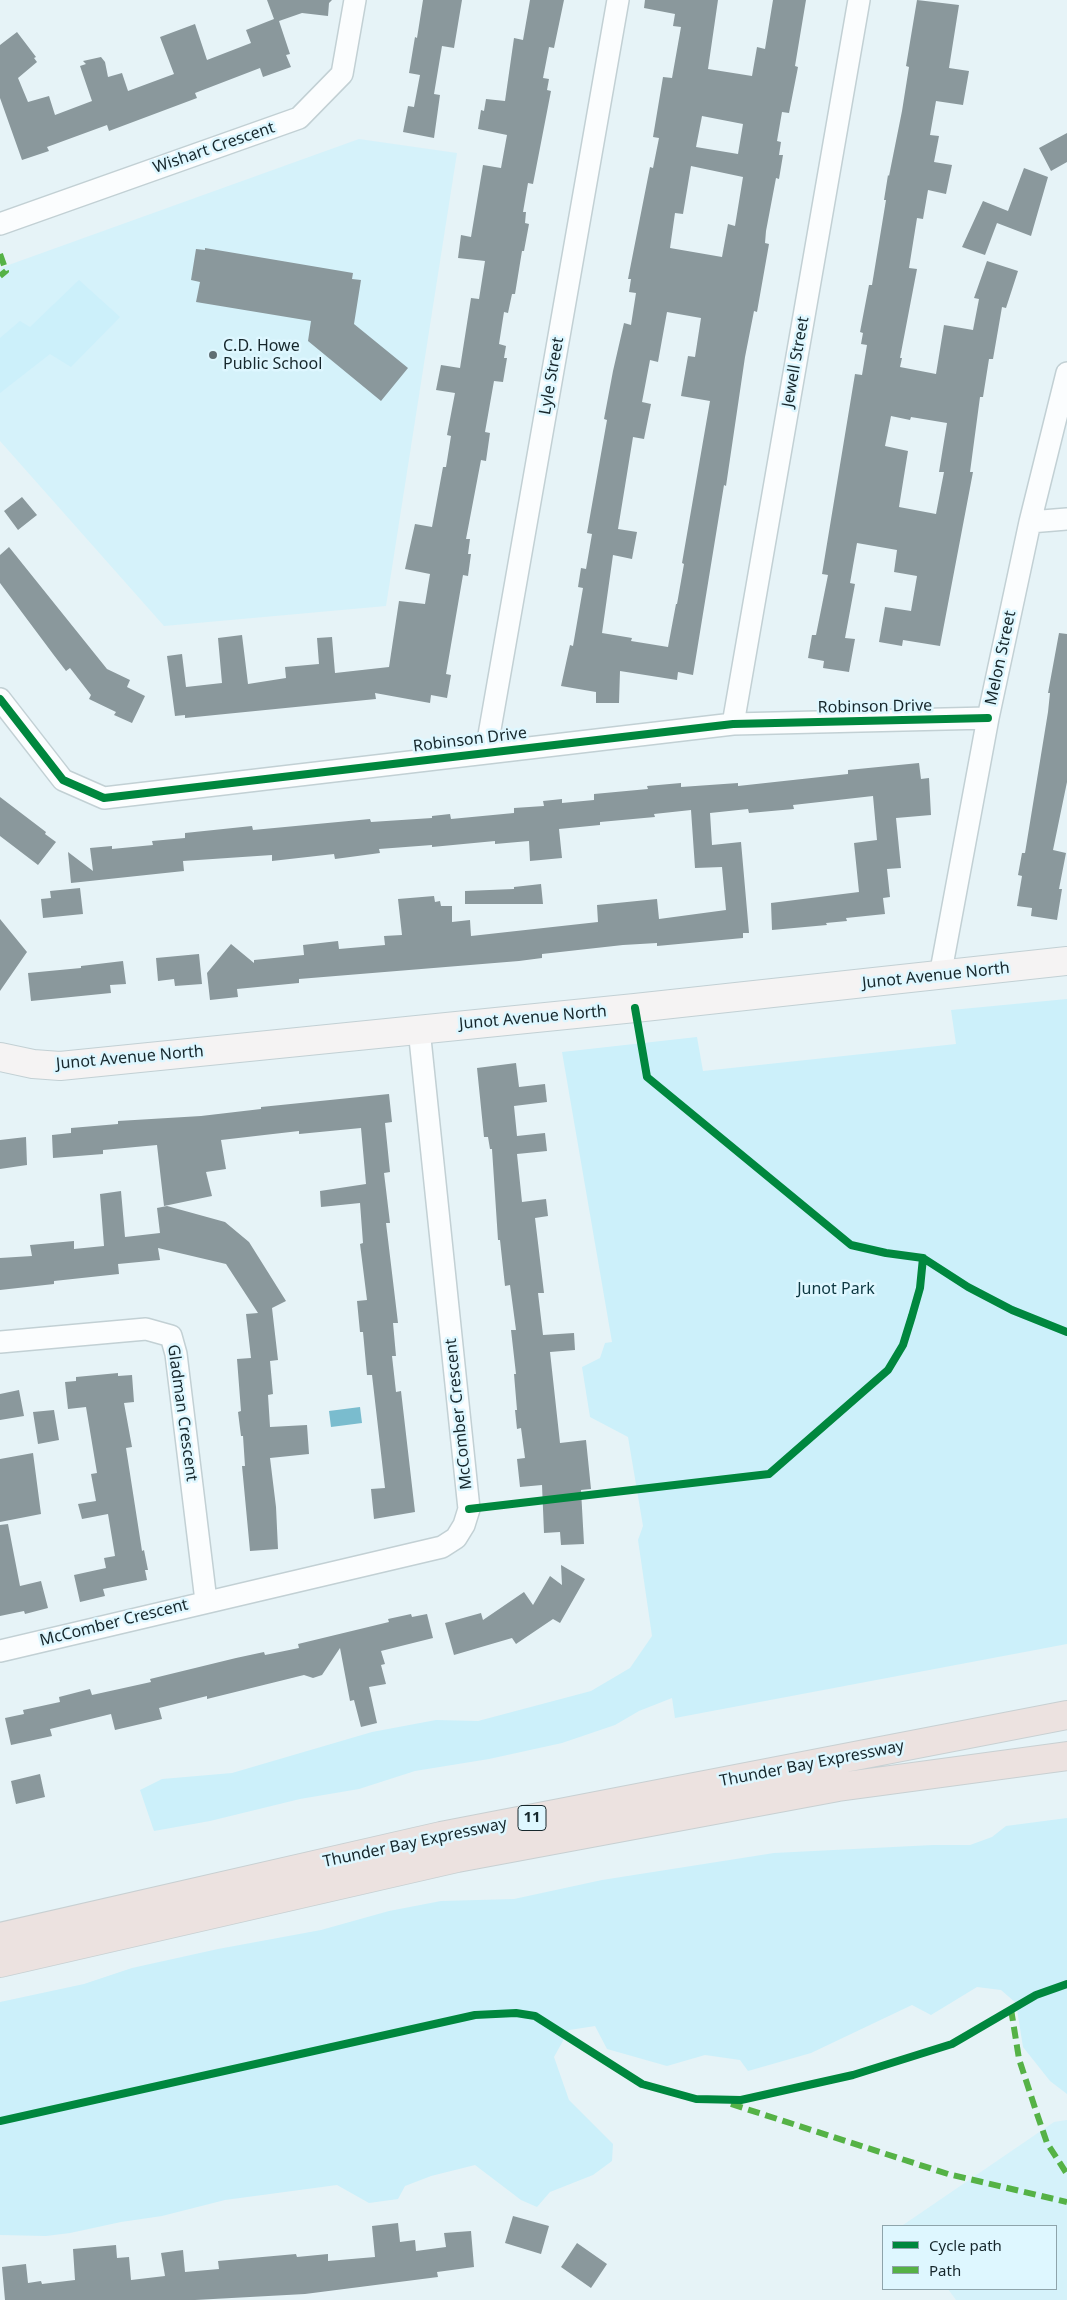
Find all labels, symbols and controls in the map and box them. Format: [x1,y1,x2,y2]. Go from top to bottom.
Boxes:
street label: Wishart Crescent [151,118,277,178]
street label: Jewell Street [779,315,813,409]
place label: C.D. Howe Public School [223,336,322,374]
street label: Lyle Street [536,336,568,416]
marker: C.D. Howe Public School [207,349,219,361]
street label: Melon Street [982,609,1020,707]
street label: Robinson Drive [818,696,932,718]
street label: Robinson Drive [412,723,528,757]
street label: Junot Avenue North [861,959,1011,993]
street label: Junot Avenue North [458,1002,608,1034]
street label: Junot Avenue North [55,1042,205,1074]
park label: Junot Park [797,1279,875,1299]
street label: McComber Crescent [442,1337,476,1491]
street label: Gladman Crescent [163,1343,201,1483]
street label: McComber Crescent [38,1595,190,1651]
street label: Thunder Bay Expressway [718,1737,906,1791]
road number: 11 [518,1806,546,1830]
street label: Thunder Bay Expressway [321,1814,509,1872]
legend [882,2225,1057,2290]
text: Cycle path [929,2235,1002,2255]
text: Path [929,2260,961,2280]

